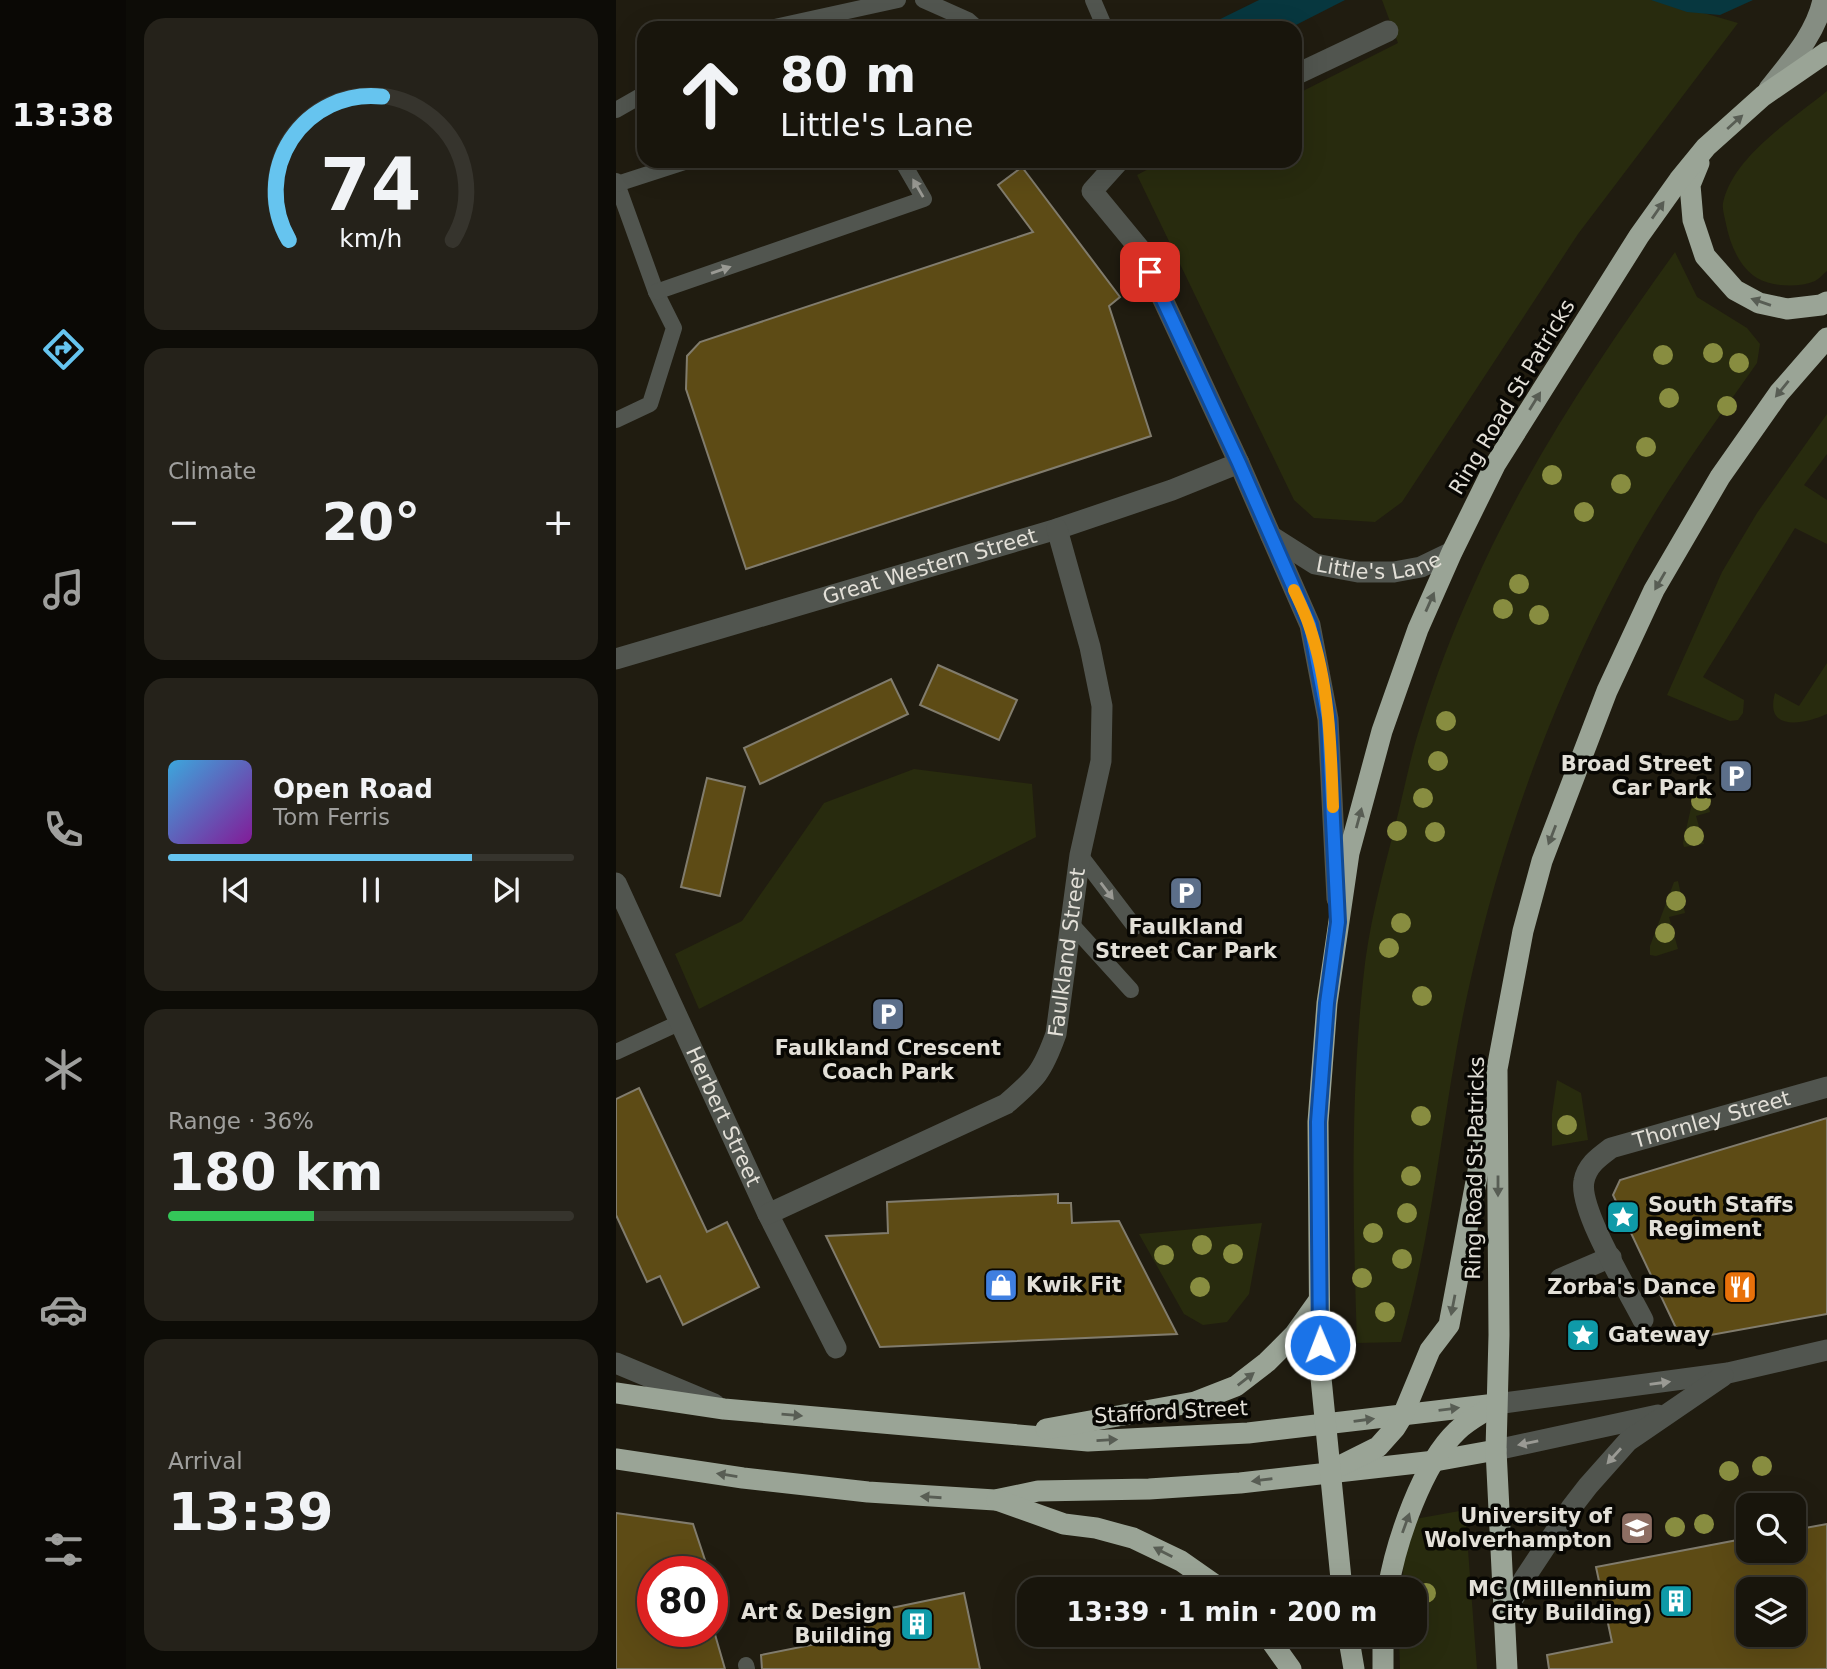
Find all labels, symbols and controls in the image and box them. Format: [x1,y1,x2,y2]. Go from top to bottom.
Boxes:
text: 80 m [780,47,916,104]
icon: ahead [665,49,756,140]
text: 13:38 [12,96,114,134]
text: Little's Lane [780,106,973,144]
one-way arrow [1726,114,1743,130]
text: 74 [320,142,422,227]
one-way arrow [912,179,924,198]
one-way arrow [1651,201,1665,219]
text: km/h [339,224,403,253]
pin [1120,242,1180,302]
icon: arrive [1131,253,1169,291]
one-way arrow [710,264,731,275]
street label: Ring Road St Patricks [1444,295,1580,499]
one-way arrow [1750,296,1771,307]
icon: directions [39,325,88,374]
one-way arrow [1775,380,1790,398]
one-way arrow [1528,391,1541,410]
text: Climate [168,458,257,484]
text: 20° [322,492,420,552]
text: − [168,500,200,544]
text: + [542,500,574,544]
street label: Great Western Street [820,524,1039,609]
street label: Little's Lane [1314,547,1445,584]
icon: music [39,565,88,614]
one-way arrow [1654,571,1666,590]
one-way arrow [1425,592,1436,613]
place label: Broad Street Car Park [1561,752,1713,800]
parking icon: Broad Street Car Park [1717,757,1755,795]
text: Open Road [273,774,433,804]
text: Tom Ferris [273,804,390,830]
icon: phone [39,805,88,854]
one-way arrow [1354,807,1364,828]
one-way arrow [1546,825,1557,846]
street label: Faulkland Street [1044,867,1090,1039]
icon: previous [217,871,255,909]
icon: pause [352,871,390,909]
icon: next [487,871,525,909]
parking icon: Faulkland Street Car Park [1167,874,1205,912]
one-way arrow [1100,882,1114,900]
place label: Faulkland Street Car Park [1095,915,1278,963]
parking icon: Faulkland Crescent Coach Park [869,995,907,1033]
place label: Faulkland Crescent Coach Park [775,1036,1001,1084]
street label: Herbert Street [681,1043,766,1190]
icon: climate [39,1045,88,1094]
street label: Ring Road St Patricks [1461,1056,1489,1280]
street label: Thornley Street [1629,1086,1793,1153]
text: Range · 36% [168,1108,314,1134]
text: 180 km [168,1142,383,1202]
one-way arrow [1492,1176,1504,1198]
place label: South Staffs Regiment [1648,1193,1794,1241]
place icon: South Staffs Regiment [1604,1198,1642,1236]
shop icon: Kwik Fit [982,1266,1020,1304]
restaurant icon: Zorba's Dance [1721,1268,1759,1306]
place label: Kwik Fit [1026,1273,1122,1297]
place label: Zorba's Dance [1547,1275,1716,1299]
icon: car [39,1285,88,1334]
one-way arrow [1447,1294,1458,1316]
position arrow [1283,1308,1357,1382]
place icon: Gateway [1564,1316,1602,1354]
place label: Gateway [1608,1323,1711,1347]
one-way arrow [1236,1371,1254,1386]
one-way arrow [1650,1377,1672,1388]
street label: Stafford Street [1094,1396,1248,1428]
one-way arrow [1438,1404,1460,1415]
one-way arrow [782,1410,804,1421]
one-way arrow [1353,1414,1375,1425]
one-way arrow [1096,1434,1118,1445]
one-way arrow [1517,1438,1539,1449]
one-way arrow [1607,1447,1623,1464]
text: Arrival [168,1448,243,1474]
one-way arrow [716,1470,738,1481]
one-way arrow [1250,1474,1272,1485]
text: 13:39 [168,1482,334,1542]
one-way arrow [920,1491,942,1502]
map controls [1736,1493,1806,1647]
button: search [1736,1493,1806,1563]
place label: University of Wolverhampton [1424,1504,1613,1552]
school or university icon: University of Wolverhampton [1618,1509,1656,1547]
one-way arrow [1401,1513,1412,1534]
icon: filters [39,1525,88,1574]
one-way arrow [1153,1546,1173,1558]
speed limit sign: 80 [637,1556,728,1647]
place label: MC (Millennium City Building) [1468,1577,1652,1625]
button: layers [1736,1577,1806,1647]
building icon: MC (Millennium City Building) [1657,1582,1695,1620]
text: 13:39 · 1 min · 200 m [1067,1597,1377,1627]
place label: Art & Design Building [741,1600,892,1648]
building icon: Art & Design Building [898,1605,936,1643]

